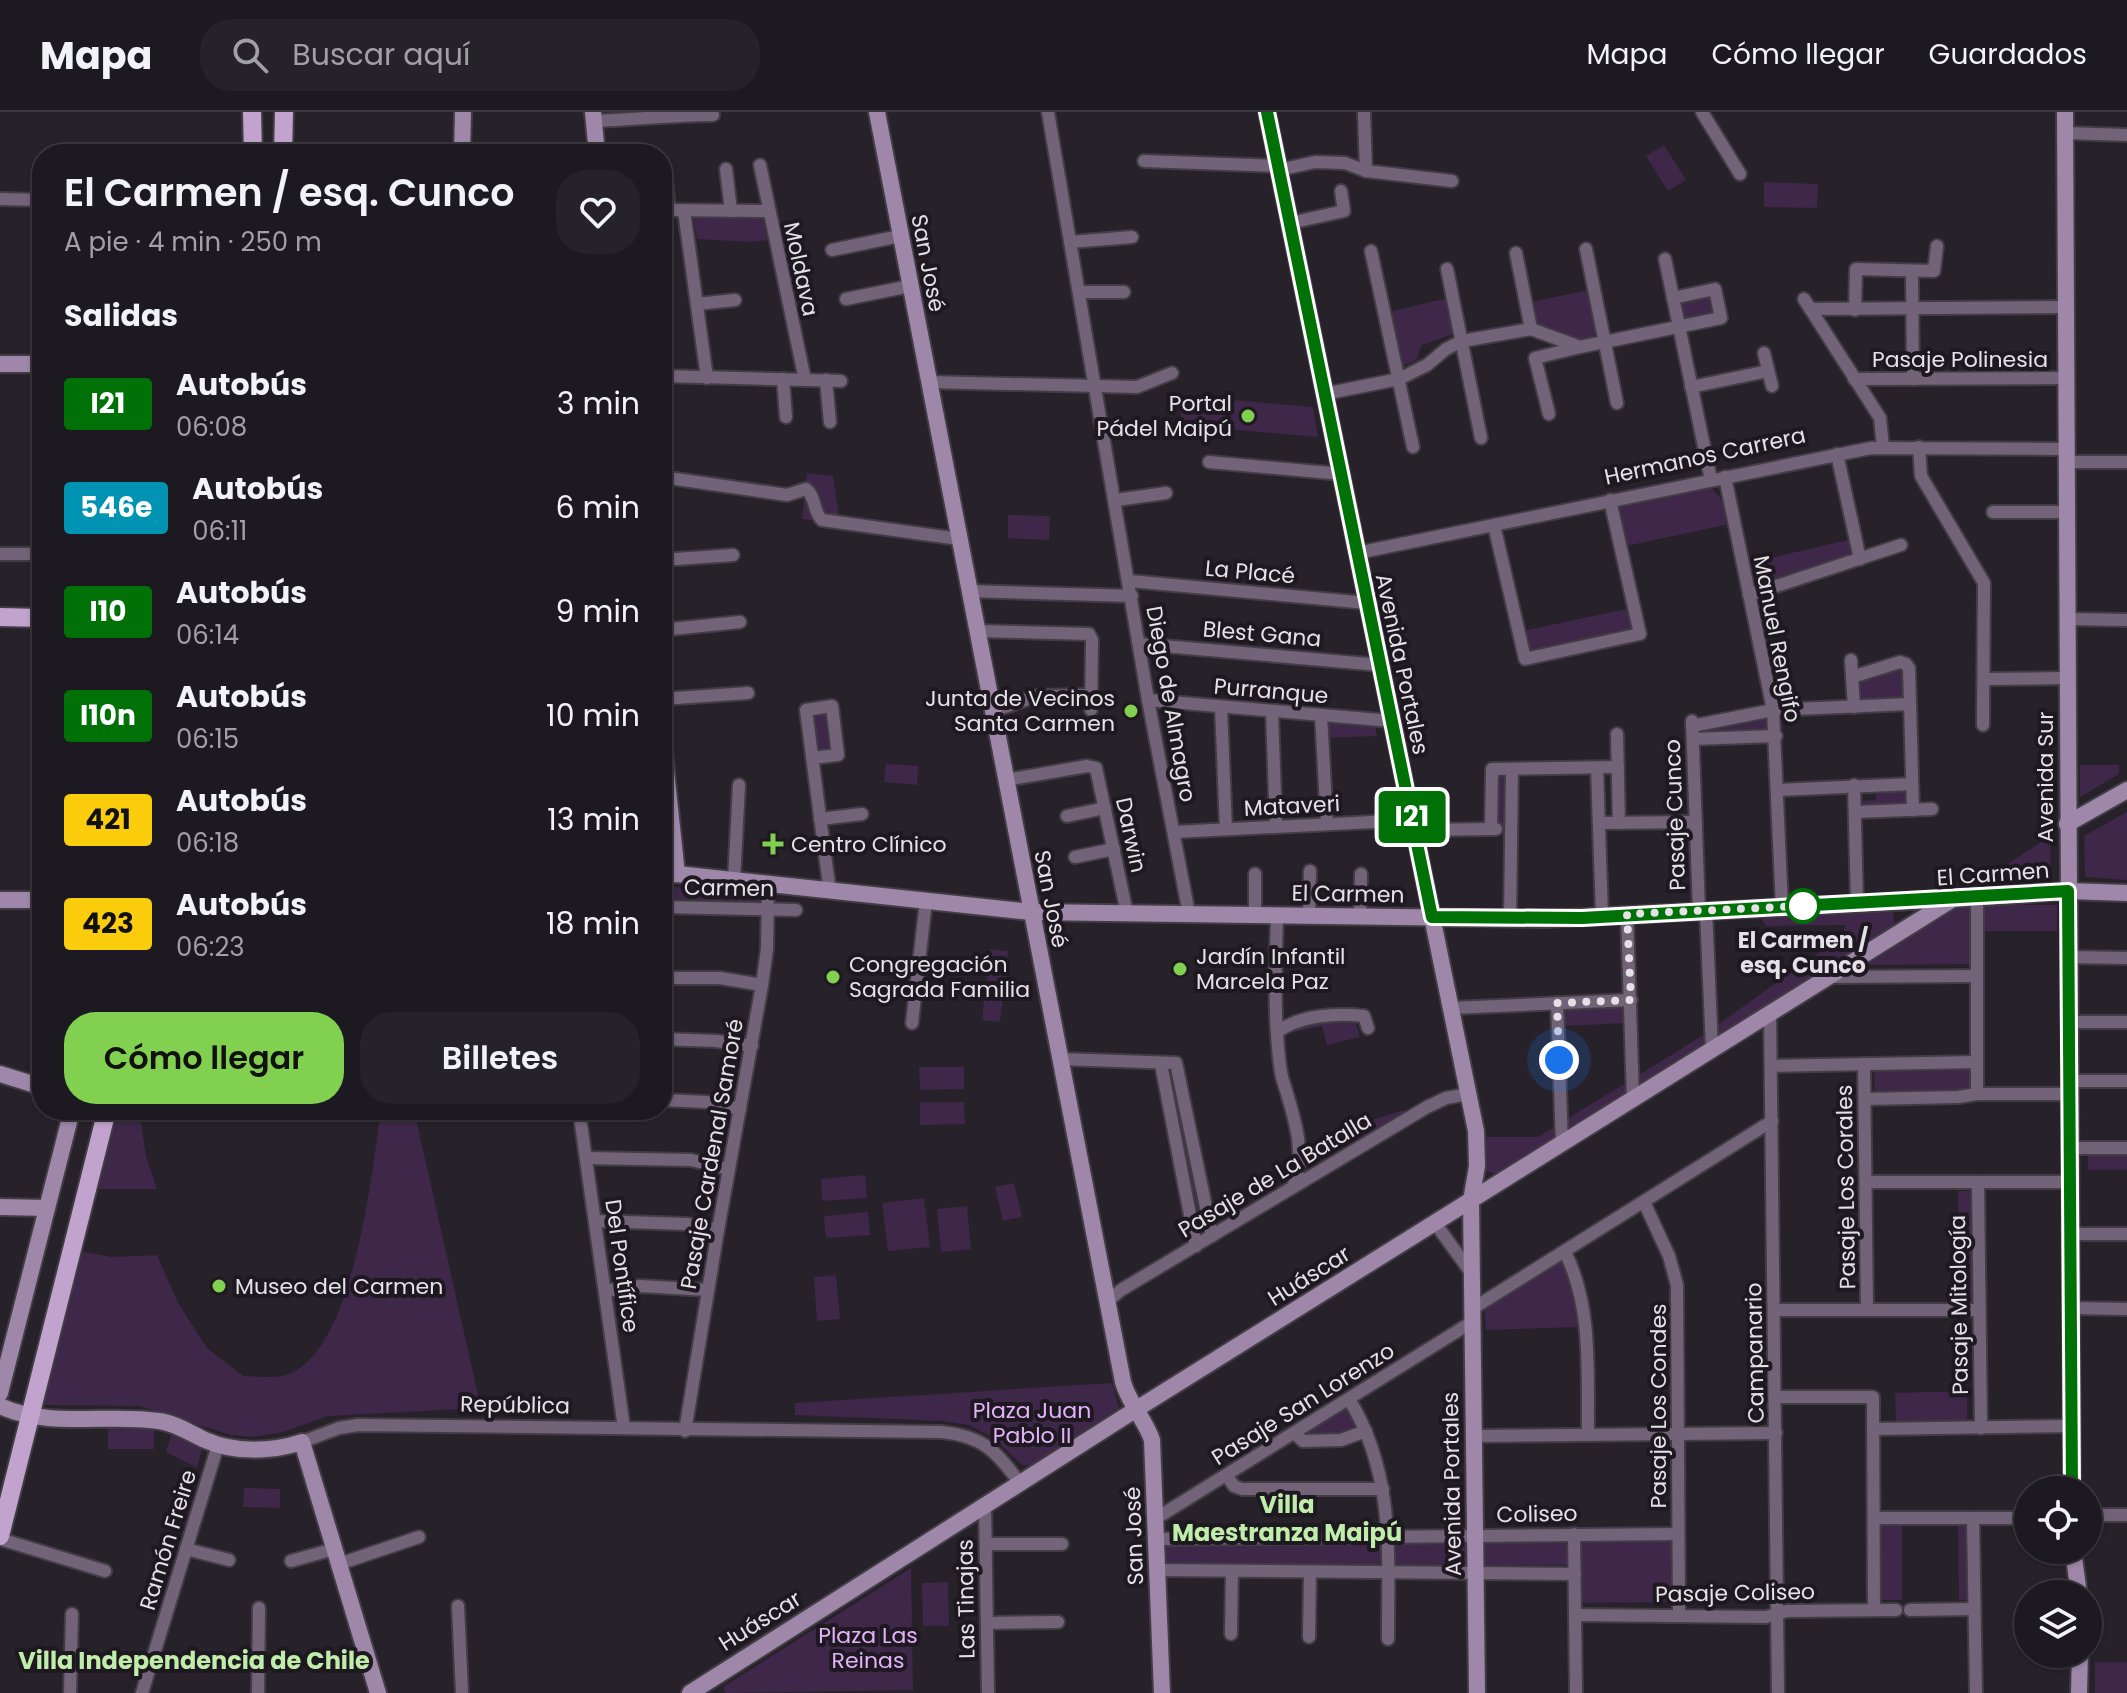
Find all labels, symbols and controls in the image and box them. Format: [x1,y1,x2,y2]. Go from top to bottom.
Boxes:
search box [200,19,760,91]
text: Mapa [40,29,152,82]
icon: search [228,33,272,77]
text: Buscar aquí [292,33,470,76]
text: Mapa [1586,35,1667,74]
text: Cómo llegar [1711,35,1885,74]
text: Guardados [1929,35,2087,74]
text: El Carmen / esq. Cunco [64,166,514,219]
button: heart [556,170,640,254]
street label: San José [903,212,953,314]
street label: Moldava [776,219,826,319]
text: A pie · 4 min · 250 m [64,224,322,260]
text: Salidas [64,294,178,337]
street label: Pasaje Polinesia [1872,344,2048,375]
text: Autobús [176,363,307,406]
text: 3 min [557,382,640,425]
text: I21 [91,384,125,423]
place label: Portal Pádel Maipú [1096,388,1232,444]
marker: Portal Pádel Maipú [1239,407,1257,425]
text: 06:08 [176,409,247,445]
street label: Hermanos Carrera [1601,420,1809,492]
text: Autobús [192,467,323,510]
text: 6 min [555,486,640,529]
text: 546e [80,488,152,527]
text: 06:11 [192,513,247,549]
street label: La Placé [1204,553,1296,591]
street label: Manuel Rengifo [1746,553,1808,725]
text: Autobús [176,571,307,614]
street label: Avenida Portales [1368,571,1436,757]
text: 9 min [556,590,640,633]
text: I10 [89,592,127,631]
street label: Diego de Almagro [1138,603,1204,805]
street label: Blest Gana [1201,613,1323,655]
text: 06:14 [176,617,239,653]
street label: Purranque [1212,671,1330,711]
text: Autobús [176,675,307,718]
place label: Junta de Vecinos Santa Carmen [925,683,1115,739]
text: 10 min [546,694,640,737]
text: I10n [80,696,136,735]
marker: Junta de Vecinos Santa Carmen [1122,702,1140,720]
street label: Avenida Sur [2030,711,2061,843]
text: 06:15 [176,721,239,757]
street label: Pasaje Cunco [1657,739,1693,891]
text: Autobús [176,779,307,822]
street label: Mataveri [1243,788,1341,824]
line badge: I21 [1366,791,1458,843]
street label: Darwin [1108,795,1154,875]
text: I21 [1395,797,1429,836]
text: 13 min [547,798,640,841]
text: 421 [85,800,131,839]
text: 06:18 [176,825,239,861]
place label: Centro Clínico [791,829,947,860]
marker: Centro Clínico [762,833,784,855]
street label: San José [1026,848,1076,950]
street label: El Carmen [1936,855,2050,893]
street label: Carmen [684,872,774,904]
street label: El Carmen [1291,878,1405,910]
text: Autobús [176,883,307,926]
marker: El Carmen / esq. Cunco [1786,889,1820,923]
text: 18 min [546,902,640,945]
text: 423 [82,904,134,943]
place label: El Carmen / esq. Cunco [1738,925,1868,981]
text: 06:23 [176,929,245,965]
place label: Jardín Infantil Marcela Paz [1196,941,1346,997]
place label: Congregación Sagrada Familia [849,949,1030,1005]
marker: Jardín Infantil Marcela Paz [1171,960,1189,978]
marker: Congregación Sagrada Familia [824,968,842,986]
button: Cómo llegar [64,1012,344,1104]
button: Billetes [360,1012,640,1104]
street label: Pasaje Cardenal Samoré [673,1016,751,1292]
your location [1539,1040,1579,1080]
street label: Pasaje Los Corales [1829,1084,1863,1290]
street label: Pasaje de La Batalla [1173,1105,1377,1245]
street label: Del Pontífice [597,1197,647,1335]
street label: Pasaje Mitología [1942,1215,1976,1395]
street label: Huáscar [1262,1238,1356,1314]
place label: Museo del Carmen [235,1271,443,1302]
marker: Museo del Carmen [210,1277,228,1295]
street label: Campanario [1738,1282,1772,1424]
street label: Pasaje Los Condes [1643,1303,1674,1509]
street label: Pasaje San Lorenzo [1206,1335,1400,1473]
street label: República [460,1389,570,1421]
street label: Avenida Portales [1435,1392,1469,1576]
park label: Plaza Juan Pablo II [973,1395,1091,1451]
street label: Ramón Freire [132,1466,204,1614]
map controls [2014,1476,2102,1668]
button: locate [2014,1476,2102,1564]
street label: San José [1117,1486,1151,1586]
district label: Villa Maestranza Maipú [1172,1488,1402,1549]
street label: Coliseo [1496,1498,1578,1530]
street label: Las Tinajas [949,1539,983,1659]
street label: Pasaje Coliseo [1655,1576,1815,1610]
button: layers [2014,1580,2102,1668]
street label: Huáscar [713,1583,807,1659]
park label: Plaza Las Reinas [818,1620,918,1676]
district label: Villa Independencia de Chile [18,1644,370,1677]

